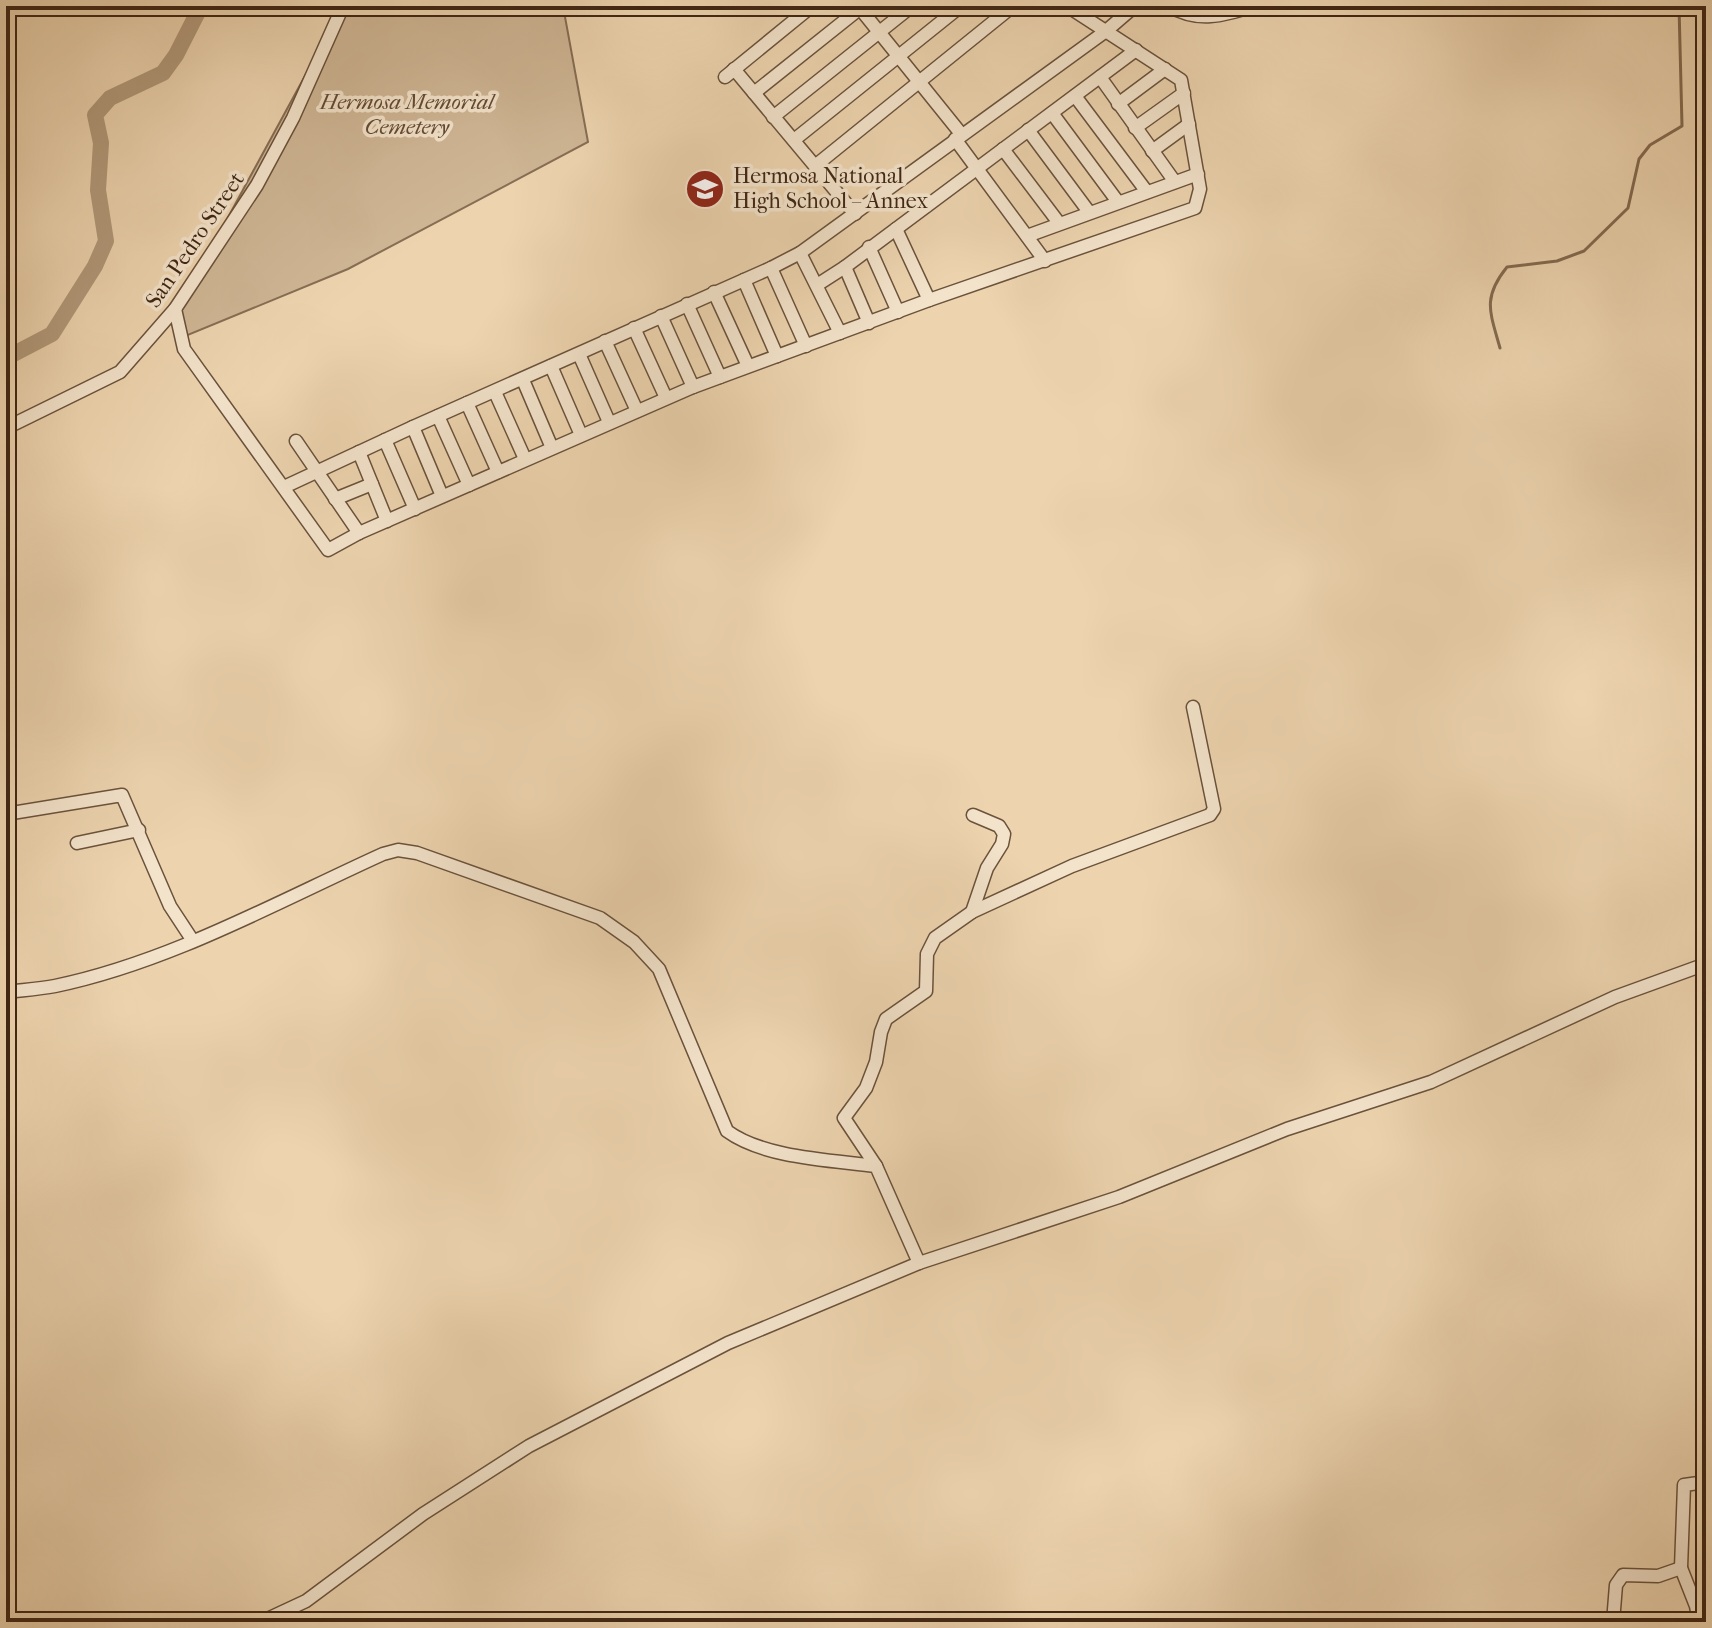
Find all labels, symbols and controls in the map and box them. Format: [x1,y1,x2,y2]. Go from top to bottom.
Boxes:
park label: Hermosa Memorial Cemetery [319,89,496,140]
place label: Hermosa National High School – Annex [733,163,929,214]
street label: San Pedro Street [140,167,250,313]
school or university icon: Hermosa National High School – Annex [684,168,726,210]

